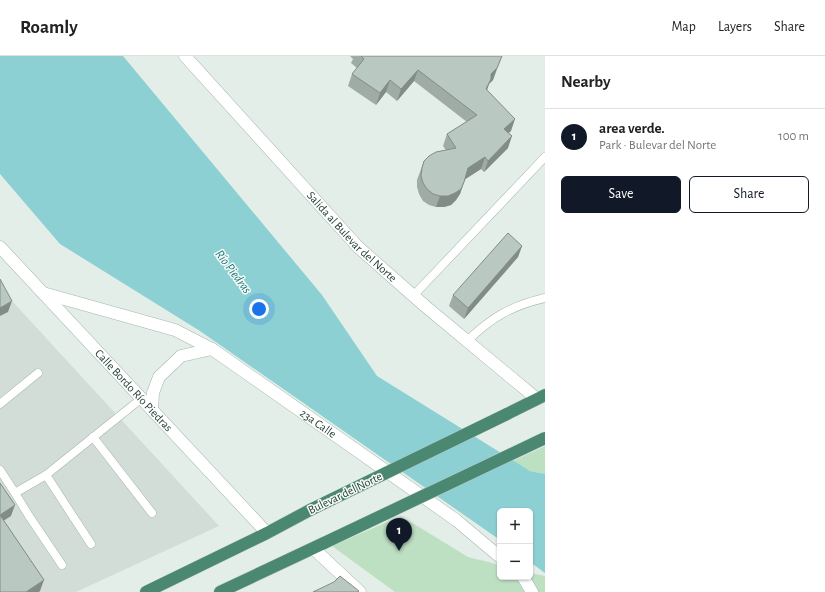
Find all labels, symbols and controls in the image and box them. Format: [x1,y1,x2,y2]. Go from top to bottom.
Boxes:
text: Roamly [20,18,78,37]
text: Map [671,20,696,34]
text: Layers [718,20,752,34]
text: Share [774,20,805,34]
text: Nearby [561,73,611,90]
text: area verde. [599,121,665,136]
text: 1 [572,130,576,143]
text: 100 m [778,130,809,143]
text: Park · Bulevar del Norte [599,139,716,152]
button: Save [561,176,681,213]
button: Share [689,176,809,213]
street label: Salida al Bulevar del Norte [305,189,399,284]
water label: Río Piedras [212,248,253,296]
your location [249,299,269,319]
street label: Calle Bordo Río Piedras [93,347,175,434]
street label: 23a Calle [298,407,339,440]
street label: Bulevar del Norte [306,470,384,516]
map controls [497,508,533,580]
button: + [497,508,533,544]
pin: 1 [386,518,412,551]
button: − [497,544,533,580]

